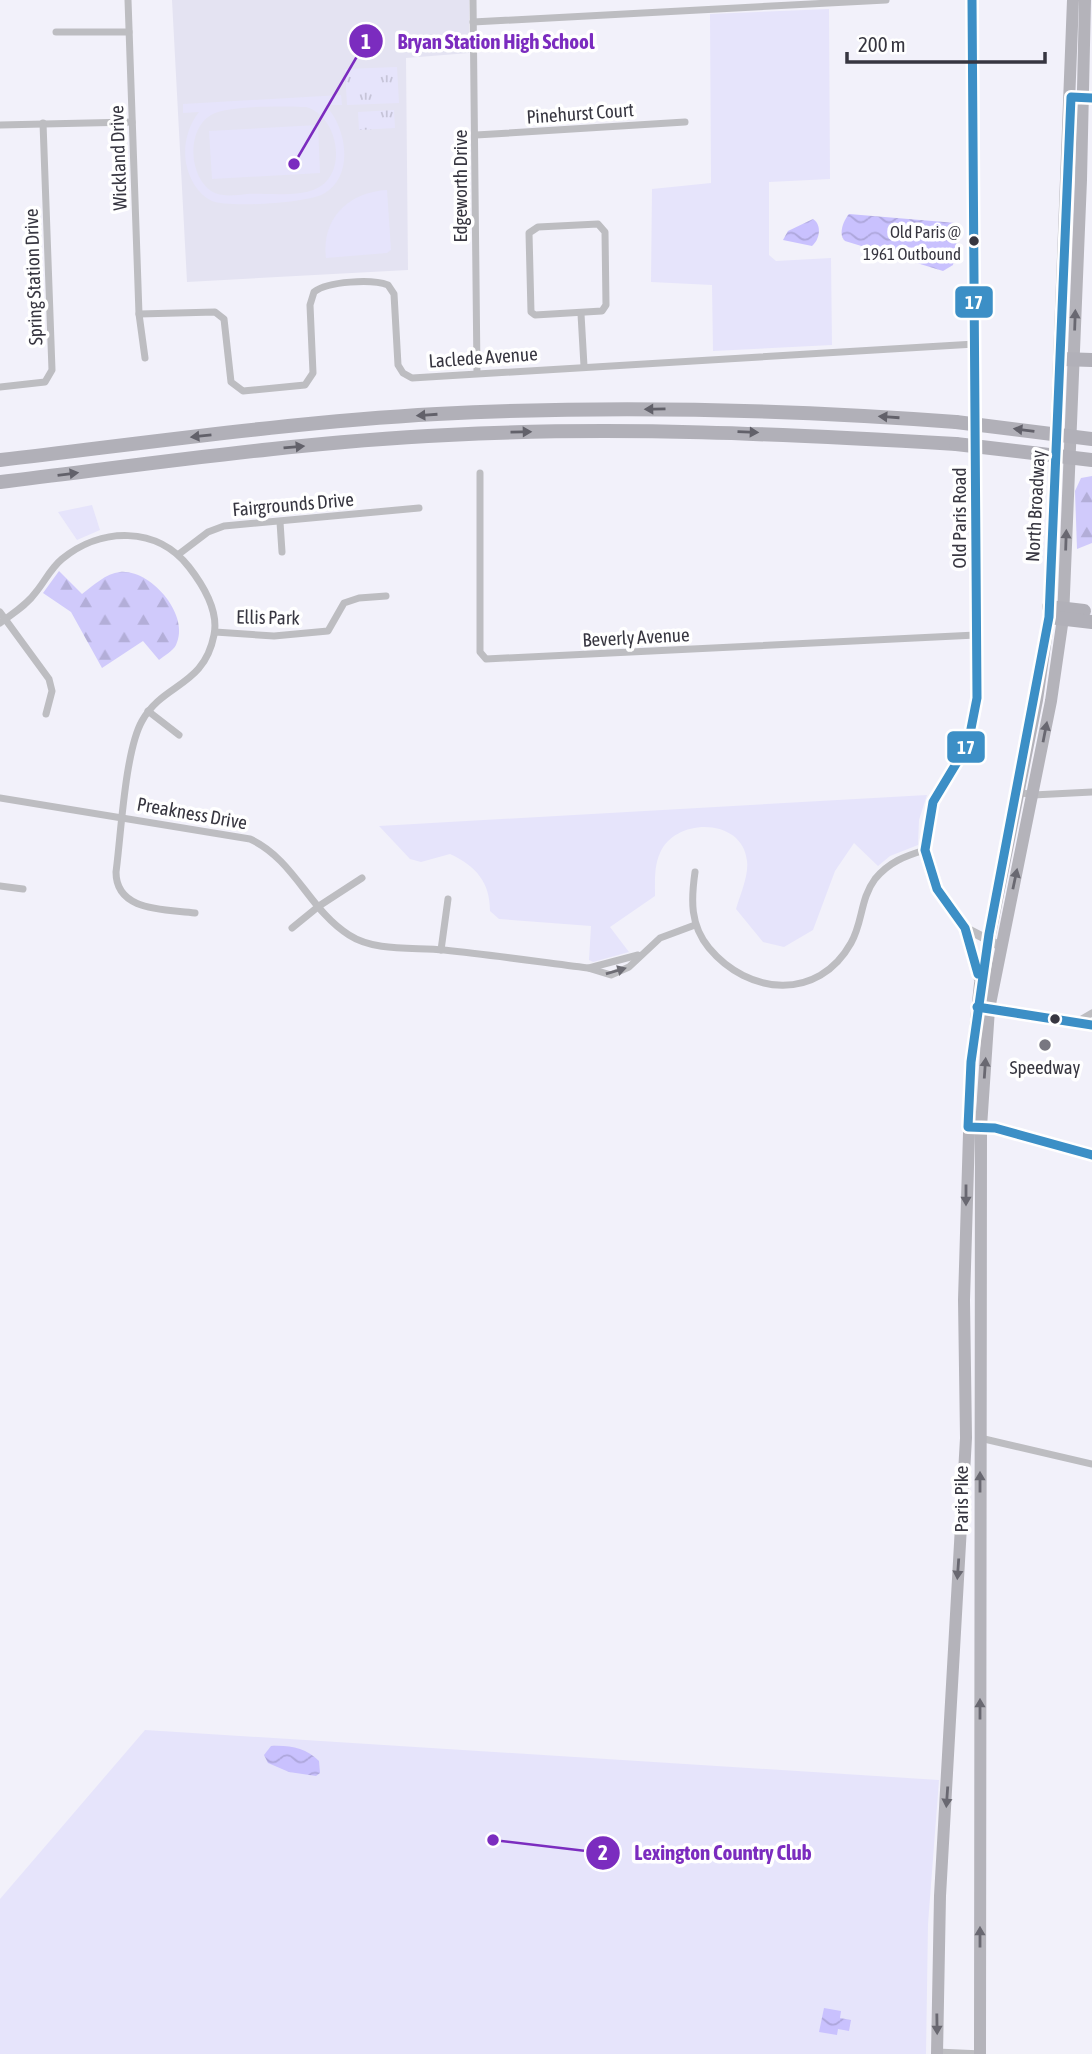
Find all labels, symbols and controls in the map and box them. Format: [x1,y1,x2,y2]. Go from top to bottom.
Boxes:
callout: Bryan Station High School [348,20,608,62]
scale bar [847,21,1045,65]
text: 1 [361,29,371,53]
text: Bryan Station High School [397,29,595,53]
text: 200 m [858,32,906,56]
street label: Pinehurst Court [526,98,634,128]
street label: Wickland Drive [105,105,131,211]
street label: Edgeworth Drive [449,130,471,243]
street label: Spring Station Drive [20,208,46,346]
place label: Old Paris @ 1961 Outbound [863,222,961,264]
marker: Old Paris @ 1961 Outbound [967,234,981,248]
line badge: 17 [954,285,994,319]
text: 17 [965,291,983,313]
one-way arrow [1070,309,1081,331]
street label: Laclede Avenue [428,342,538,372]
one-way arrow [643,403,665,415]
one-way arrow [416,410,438,421]
one-way arrow [877,411,899,422]
one-way arrow [1013,425,1035,436]
one-way arrow [737,426,759,437]
one-way arrow [510,427,532,438]
one-way arrow [190,430,212,441]
one-way arrow [283,441,305,452]
street label: North Broadway [1021,449,1049,563]
one-way arrow [57,468,79,479]
street label: Old Paris Road [948,468,970,568]
street label: Fairgrounds Drive [231,488,355,520]
one-way arrow [1061,529,1072,551]
street label: Ellis Park [236,605,301,629]
street label: Beverly Avenue [582,623,690,651]
one-way arrow [1039,721,1050,743]
line badge: 17 [946,730,986,764]
text: 17 [957,736,975,758]
street label: Preakness Drive [135,792,249,834]
one-way arrow [1009,868,1020,890]
one-way arrow [605,966,626,976]
unlabelled marker [1048,1012,1062,1026]
marker: Speedway [1037,1037,1053,1053]
place label: Speedway [1010,1056,1081,1078]
one-way arrow [980,1057,991,1079]
one-way arrow [960,1184,972,1206]
street label: Paris Pike [950,1466,972,1532]
one-way arrow [974,1471,986,1493]
one-way arrow [952,1559,963,1581]
one-way arrow [974,1698,985,1720]
one-way arrow [941,1786,952,1808]
callout: Lexington Country Club [585,1832,825,1874]
text: 2 [598,1840,608,1864]
text: Lexington Country Club [634,1840,812,1864]
one-way arrow [974,1926,986,1948]
one-way arrow [931,2013,942,2035]

